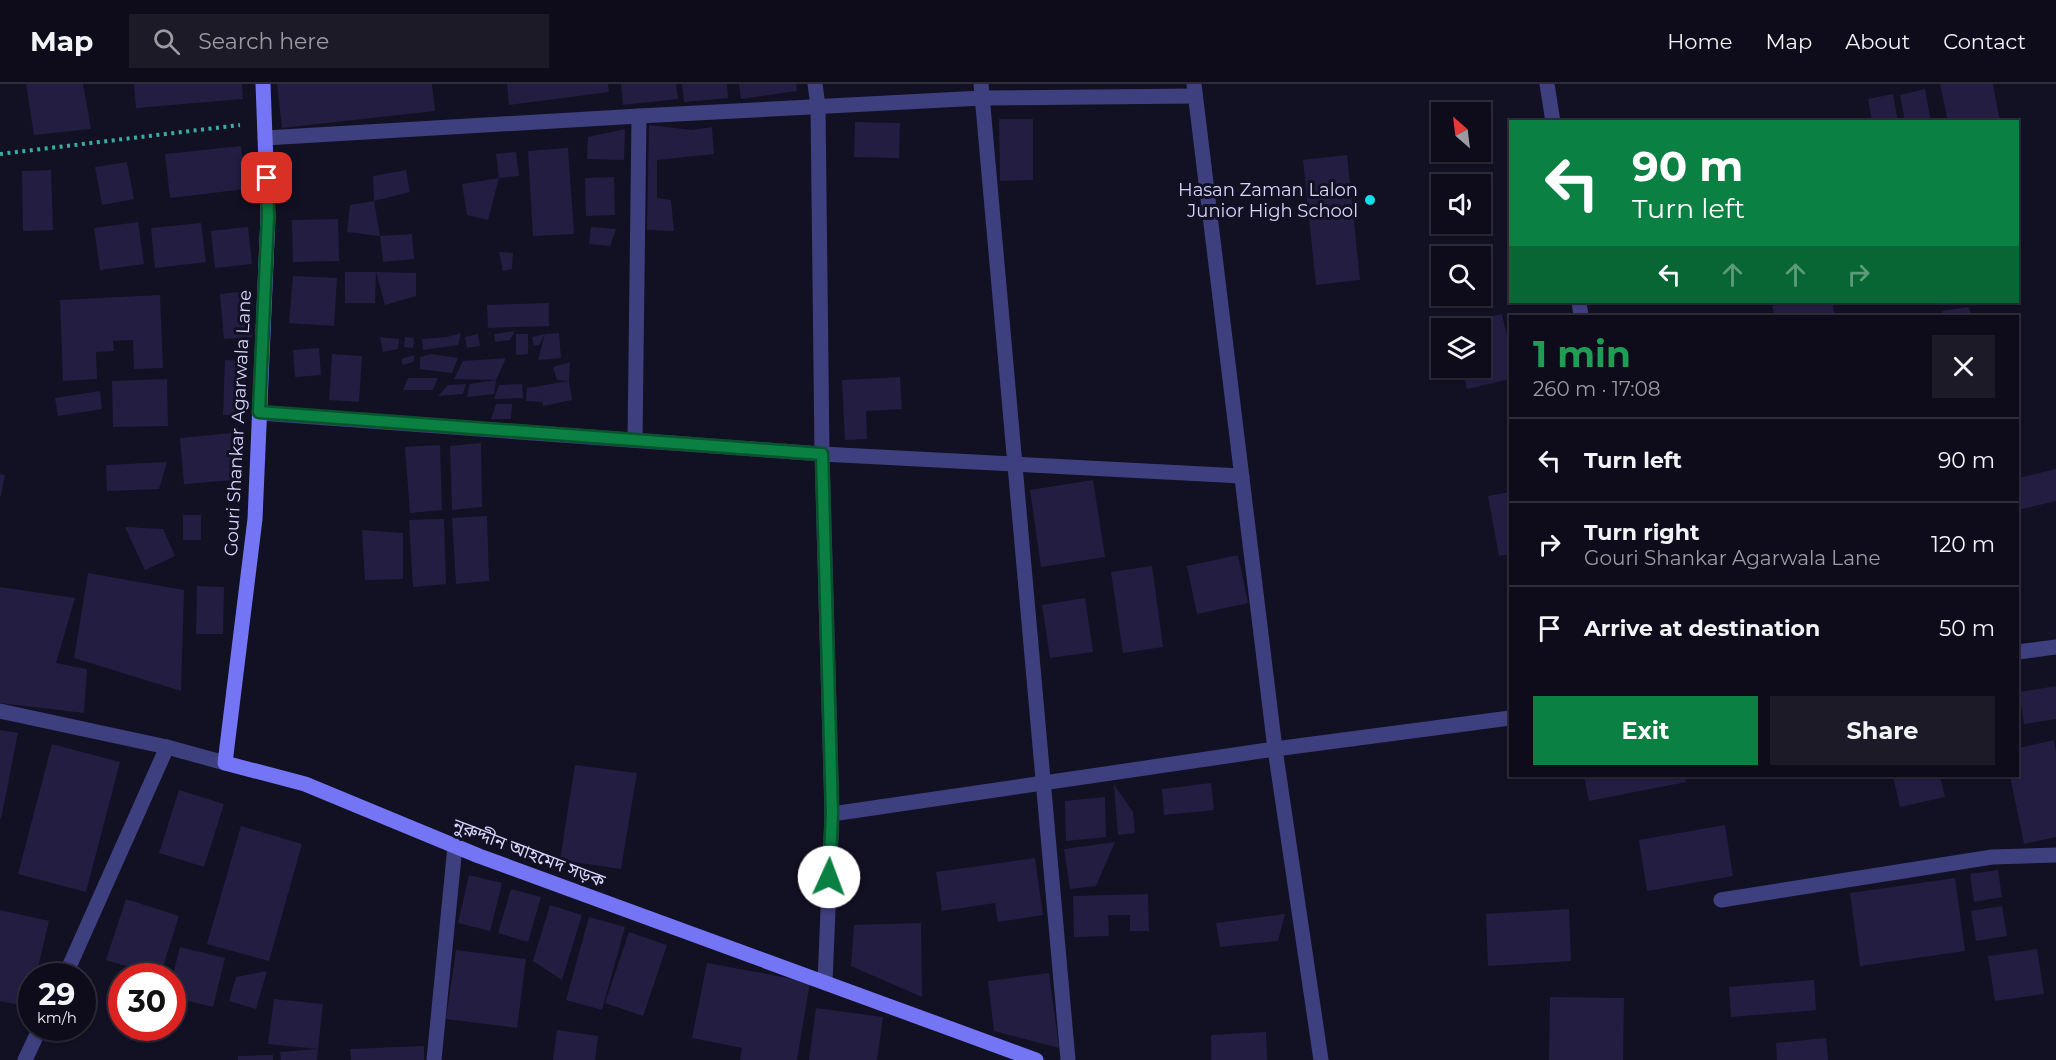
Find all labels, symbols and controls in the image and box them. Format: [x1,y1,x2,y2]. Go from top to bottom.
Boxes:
search box [129,14,549,68]
text: Map [30,24,93,58]
icon: search [150,25,183,58]
text: Search here [198,28,329,55]
text: Home [1667,29,1732,54]
text: Map [1765,29,1812,54]
text: About [1845,29,1910,54]
text: Contact [1943,29,2026,54]
north arrow [1431,102,1491,162]
map controls [1431,102,1491,378]
text: 90 m [1632,140,1743,192]
icon: left [1533,144,1611,222]
pin [241,152,292,203]
icon: arrive [250,161,283,194]
button: sound [1431,174,1491,234]
place label: Hasan Zaman Lalon Junior High School [1178,179,1358,222]
text: Turn left [1632,192,1745,225]
marker: Hasan Zaman Lalon Junior High School [1363,193,1377,207]
button: search [1431,246,1491,306]
icon: left [1653,258,1686,291]
icon: ahead [1716,258,1749,291]
icon: ahead [1779,258,1812,291]
icon: right [1842,258,1875,291]
street label: Gouri Shankar Agarwala Lane [220,289,256,557]
button: layers [1431,318,1491,378]
text: 1 min [1533,332,1631,376]
button: close [1932,335,1995,398]
text: 260 m · 17:08 [1533,377,1661,401]
icon: left [1533,444,1566,477]
text: Turn left [1584,447,1682,474]
text: 90 m [1938,447,1995,474]
text: Turn right [1584,519,1699,546]
icon: right [1533,528,1566,561]
text: 120 m [1931,531,1995,558]
text: Gouri Shankar Agarwala Lane [1584,546,1881,570]
icon: arrive [1533,612,1566,645]
text: Arrive at destination [1584,615,1820,642]
text: 50 m [1939,615,1995,642]
button: Exit [1533,696,1758,765]
button: Share [1770,696,1995,765]
street label: নুরুদ্দীন আহমেদ সড়ক [449,813,609,892]
position arrow [797,845,861,909]
speed limit sign: 30 [108,963,186,1041]
text: 29 [39,976,75,1013]
text: km/h [37,1008,77,1027]

